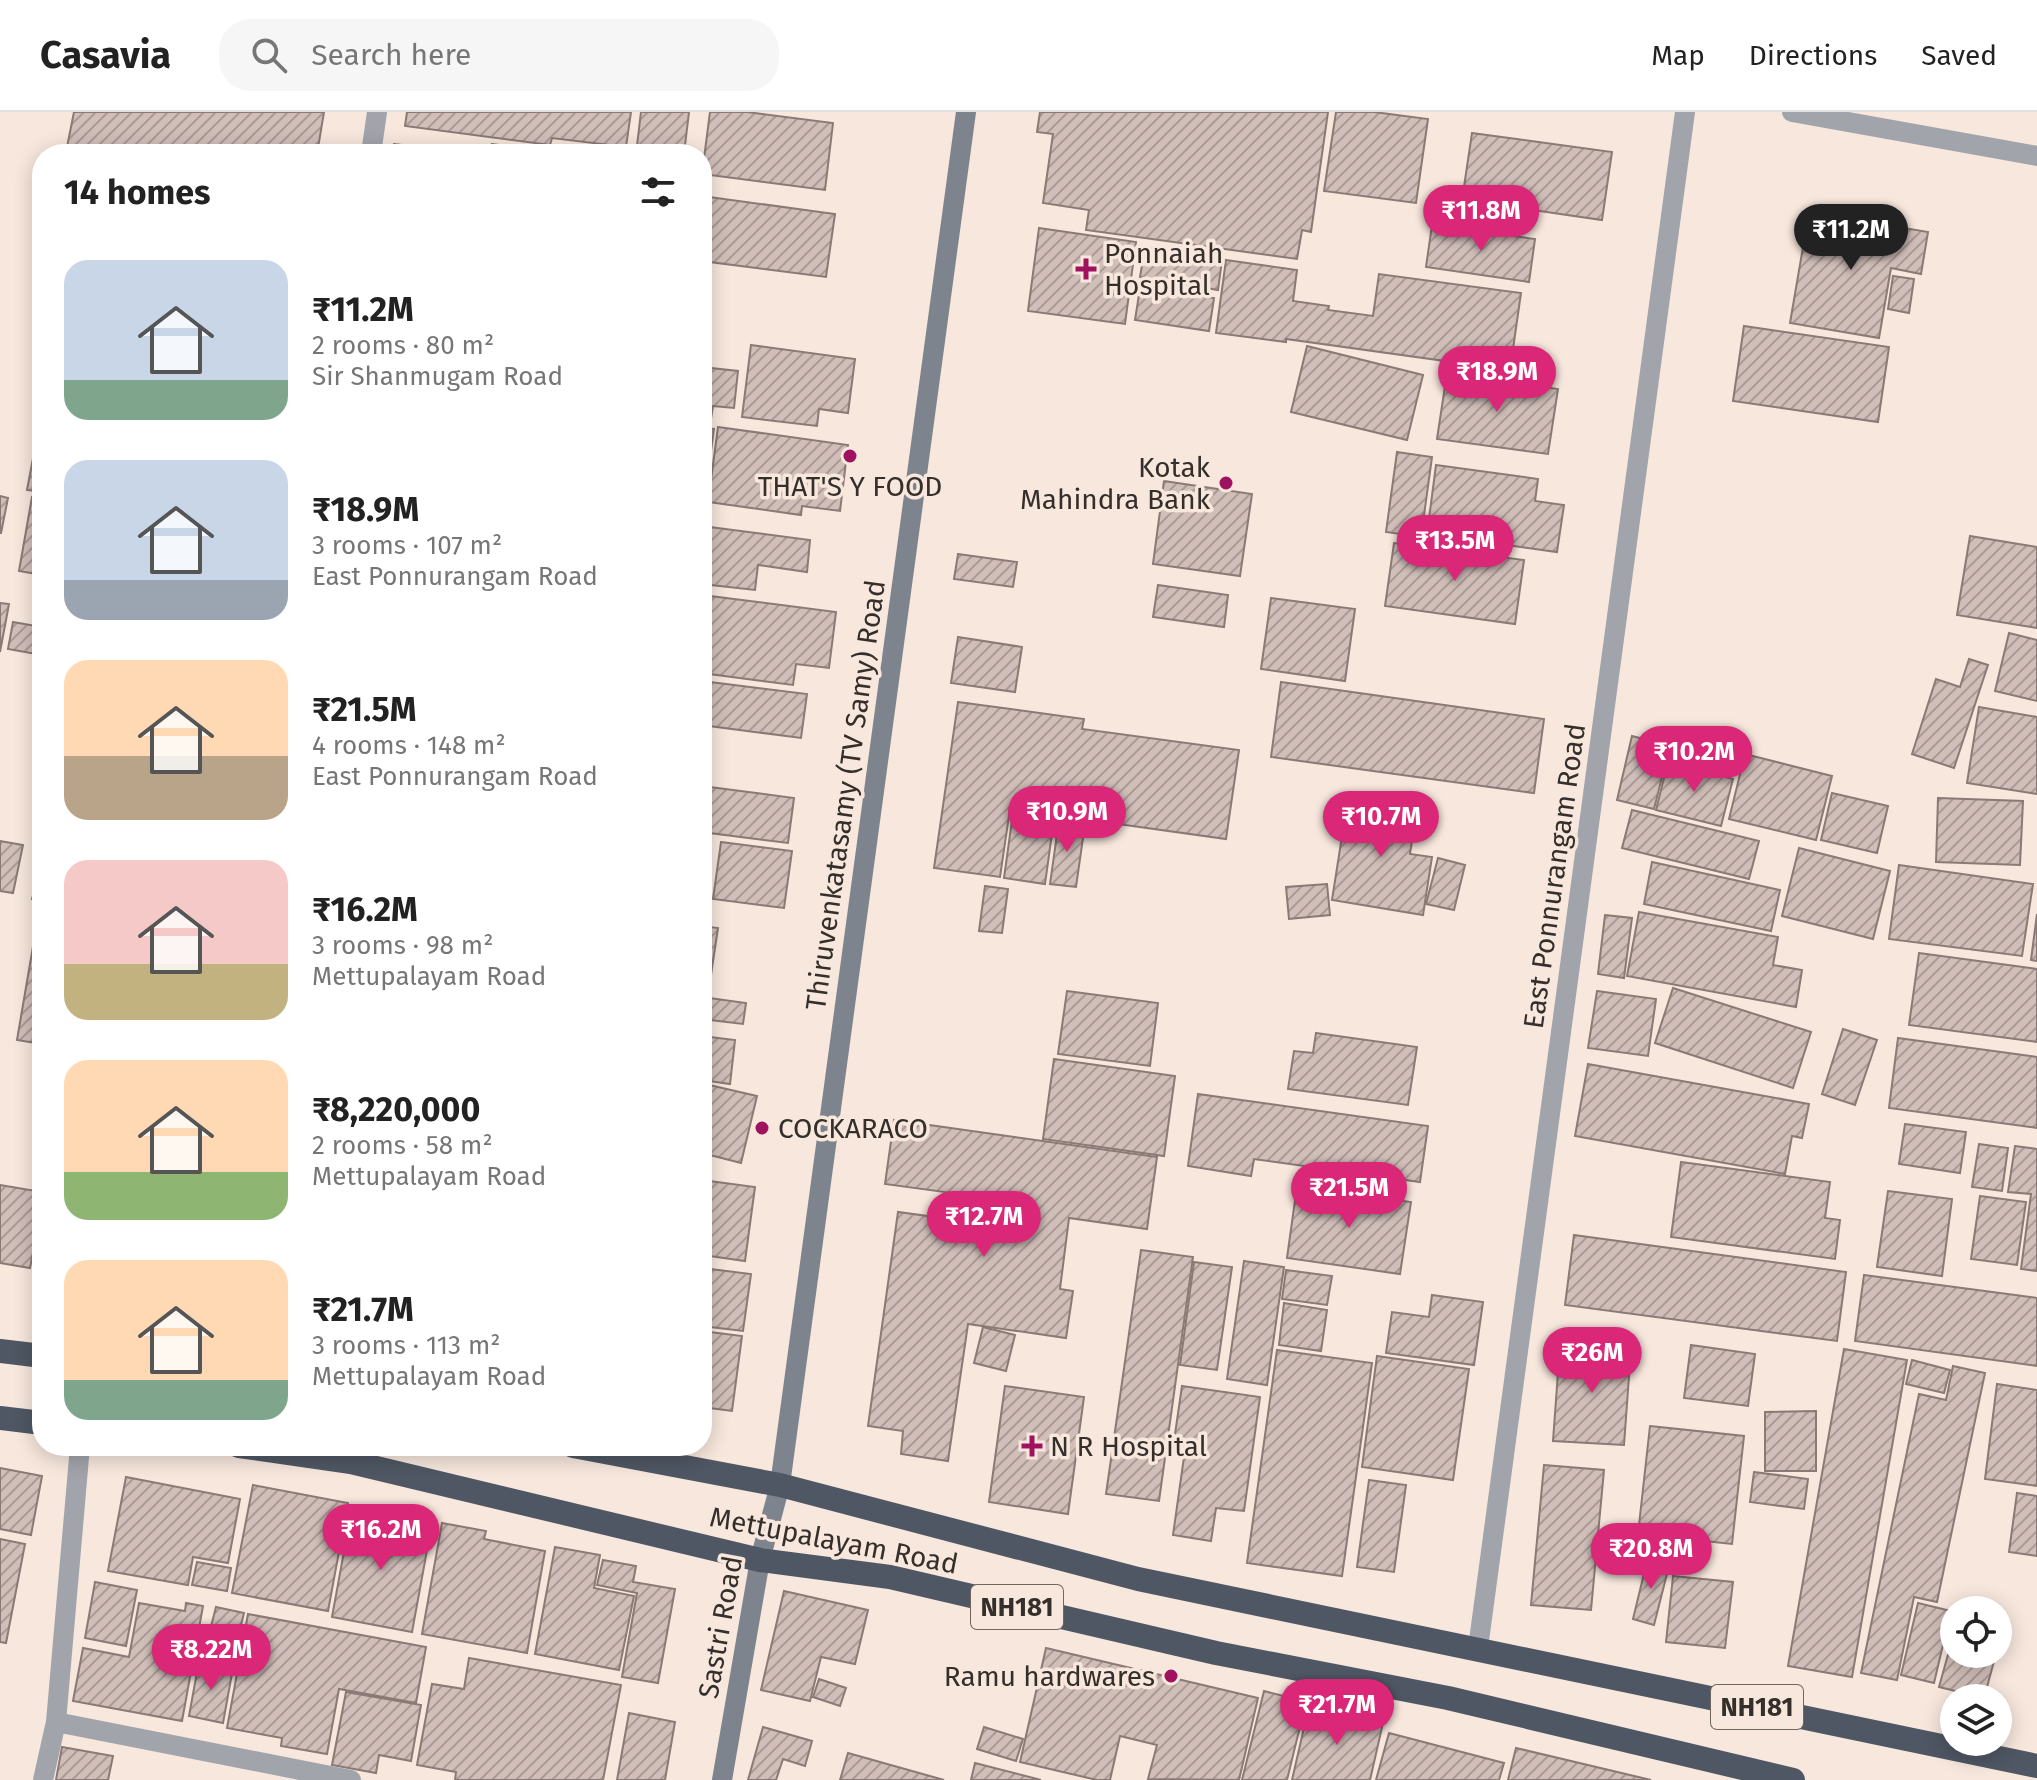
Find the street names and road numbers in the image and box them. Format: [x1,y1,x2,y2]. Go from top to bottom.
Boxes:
street label: Thiruvenkatasamy (TV Samy) Road [799,578,892,1012]
street label: East Ponnurangam Road [1517,721,1592,1031]
street label: Mettupalayam Road [707,1500,961,1581]
street label: Sastri Road [692,1553,749,1701]
road number: NH181 [971,1585,1063,1629]
road number: NH181 [1711,1685,1803,1729]

